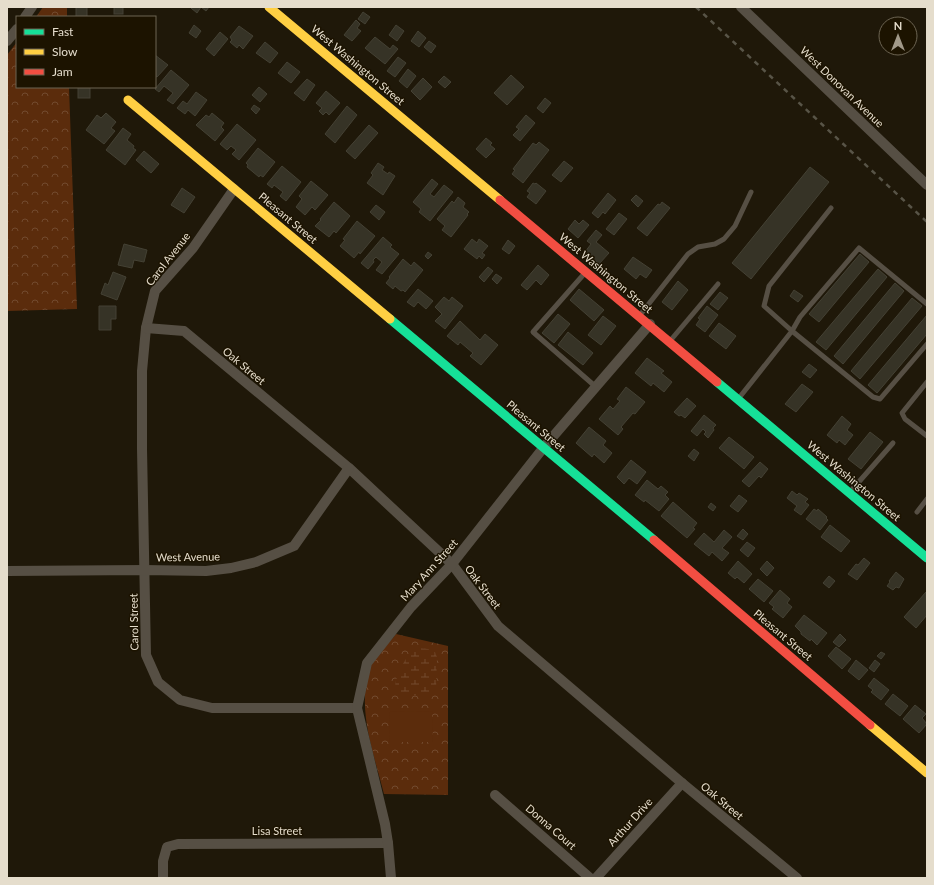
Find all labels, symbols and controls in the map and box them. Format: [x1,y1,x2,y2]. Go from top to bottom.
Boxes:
legend [16,16,156,88]
north arrow [878,16,918,56]
text: N [894,19,902,32]
street label: West Washington Street [309,22,408,107]
text: Fast [52,24,74,39]
street label: West Donovan Avenue [798,43,887,130]
text: Slow [52,44,78,59]
text: Jam [52,64,73,79]
street label: Pleasant Street [256,189,320,246]
street label: Carol Avenue [143,229,193,288]
street label: West Washington Street [557,230,656,315]
street label: Oak Street [220,344,268,387]
street label: Pleasant Street [504,397,568,454]
street label: West Washington Street [805,438,904,523]
street label: Mary Ann Street [397,536,460,603]
street label: West Avenue [156,549,220,564]
street label: Oak Street [463,562,504,611]
street label: Carol Street [127,593,140,651]
street label: Pleasant Street [751,606,815,663]
street label: Oak Street [698,779,746,822]
street label: Arthur Drive [605,795,655,848]
street label: Donna Court [523,801,579,852]
street label: Lisa Street [252,824,302,837]

